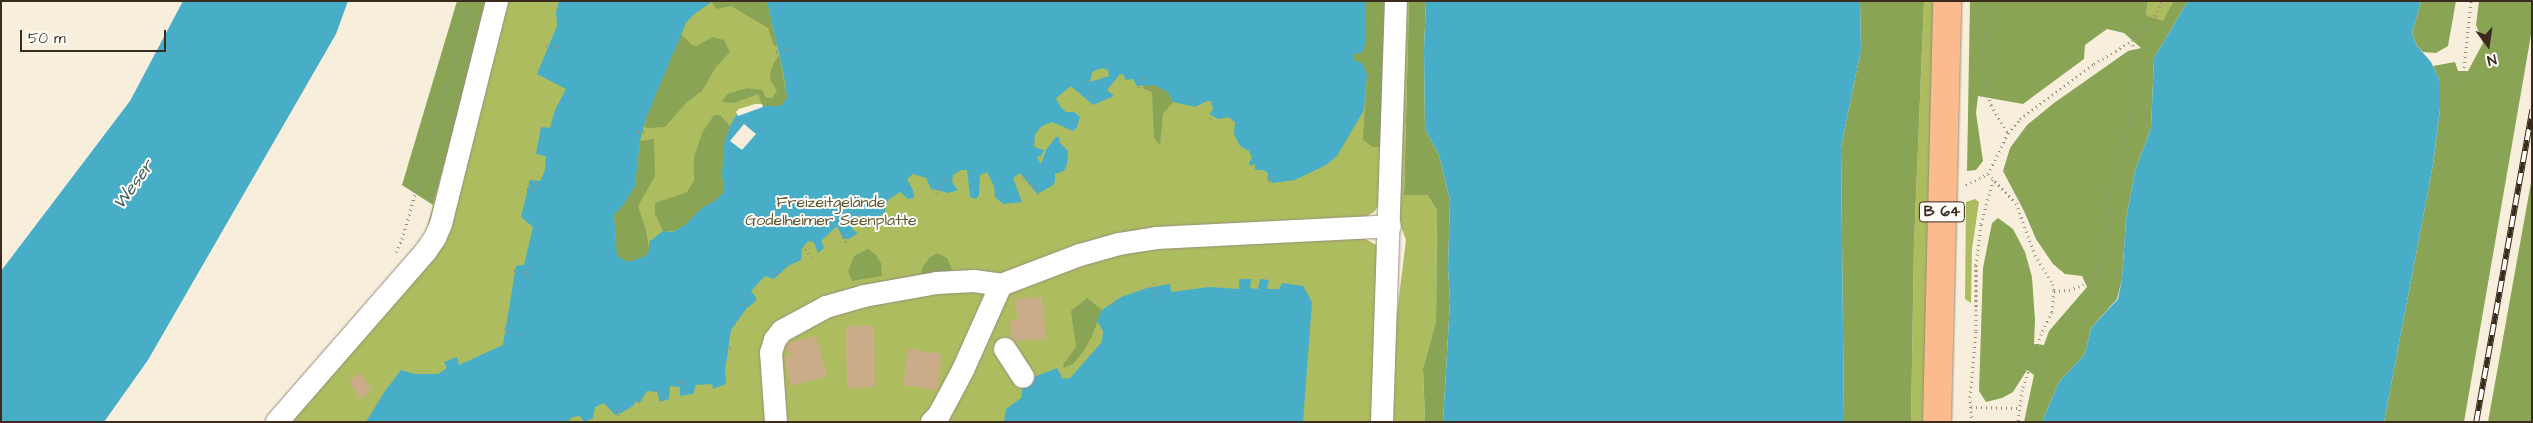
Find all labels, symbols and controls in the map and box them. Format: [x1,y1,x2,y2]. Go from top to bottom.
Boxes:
scale bar [22,20,169,52]
north arrow [2463,20,2513,70]
text: 50 m [28,28,66,49]
text: N [2485,49,2498,70]
water label: Weser [109,156,159,214]
park label: Freizeitgelände Godelheimer Seenplatte [745,192,917,230]
road number: B 64 [1918,200,1966,224]

